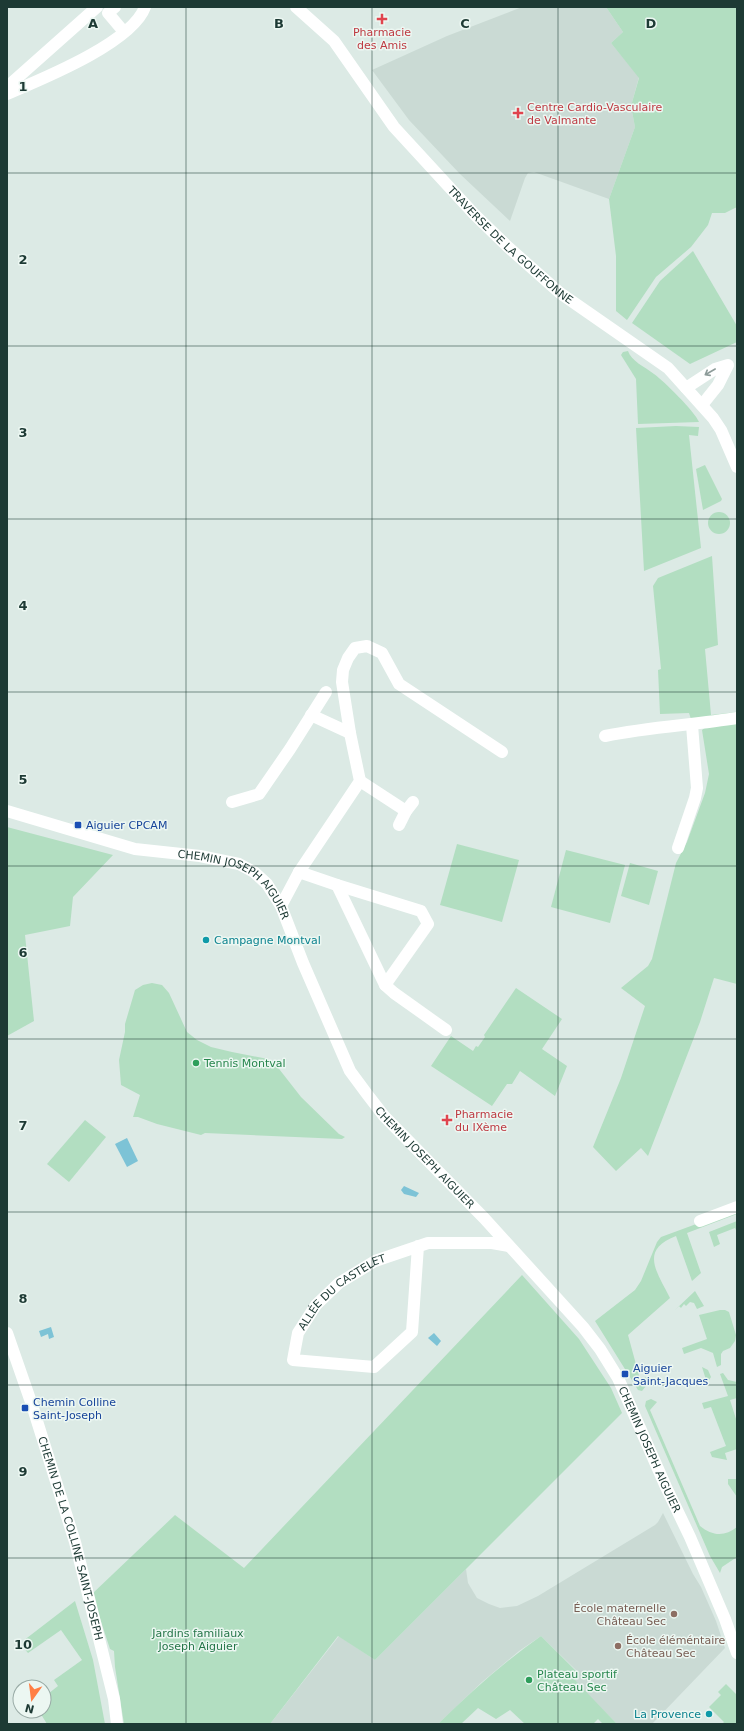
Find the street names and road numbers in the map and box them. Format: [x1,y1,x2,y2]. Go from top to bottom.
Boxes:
street label: TRAVERSE DE LA GOUFFONNE [444,183,575,307]
street label: CHEMIN JOSEPH AIGUIER [177,848,292,922]
street label: CHEMIN JOSEPH AIGUIER [372,1104,477,1212]
street label: ALLÉE DU CASTELET [296,1252,387,1333]
street label: CHEMIN JOSEPH AIGUIER [616,1385,683,1515]
street label: CHEMIN DE LA COLLINE SAINT-JOSEPH [35,1435,105,1642]

